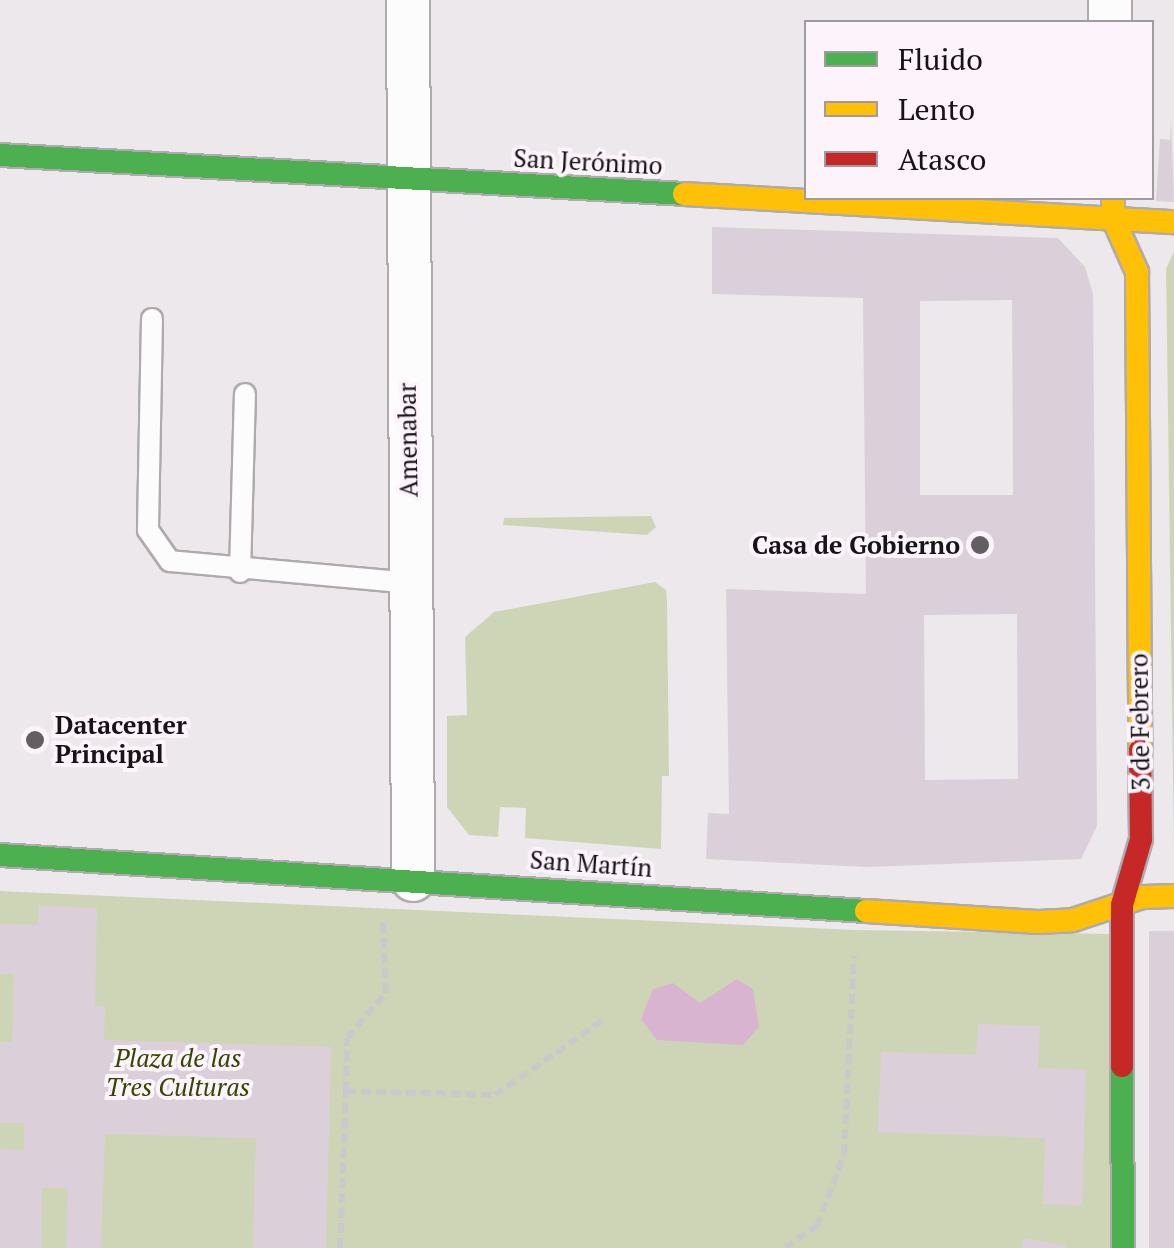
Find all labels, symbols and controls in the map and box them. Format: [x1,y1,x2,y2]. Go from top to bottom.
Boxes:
legend [804,20,1154,200]
text: Fluido [898,39,983,79]
text: Lento [898,89,975,129]
text: Atasco [898,139,986,179]
street label: San Jerónimo [513,143,663,181]
street label: Amenabar [392,382,424,498]
place label: Casa de Gobierno [752,530,960,560]
marker: Casa de Gobierno [969,534,991,556]
street label: 3 de Febrero [1124,653,1156,791]
place label: Datacenter Principal [55,711,187,770]
marker: Datacenter Principal [24,729,46,751]
street label: San Martín [529,845,653,883]
park label: Plaza de las Tres Culturas [106,1044,250,1103]

